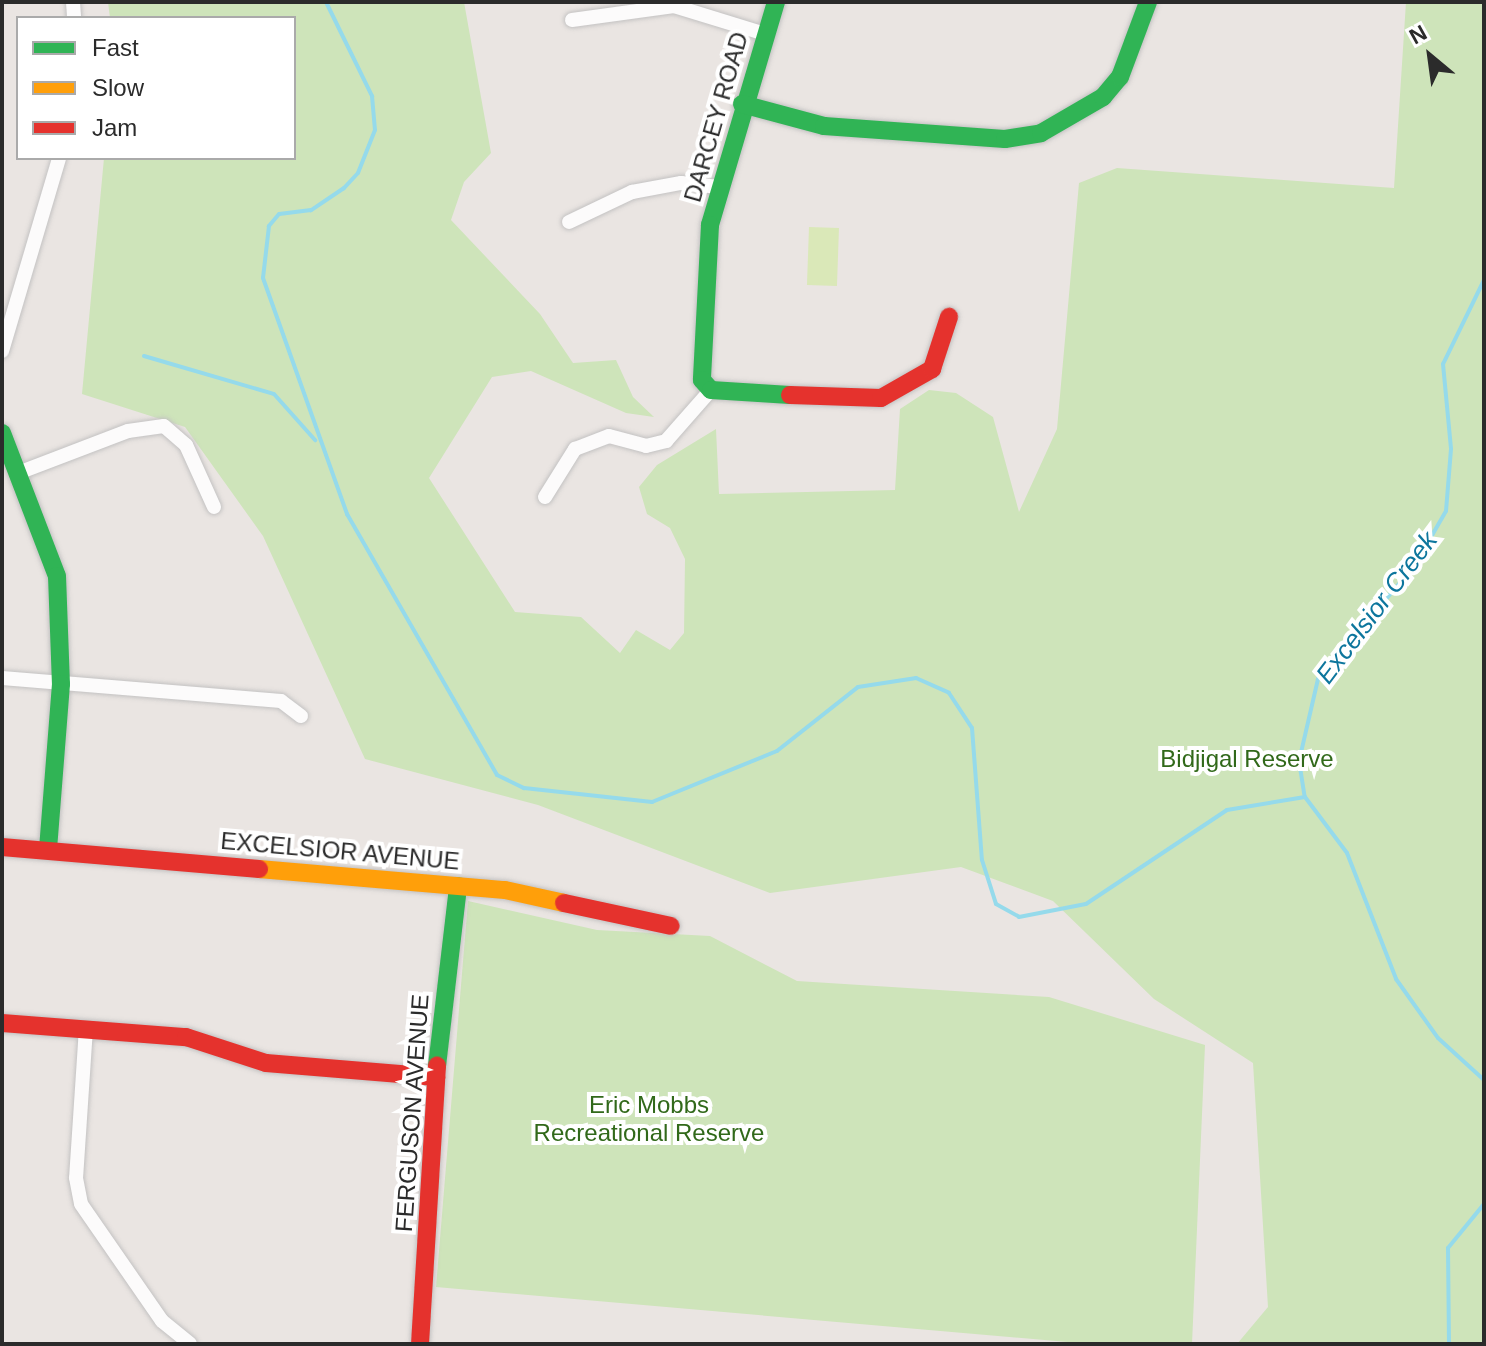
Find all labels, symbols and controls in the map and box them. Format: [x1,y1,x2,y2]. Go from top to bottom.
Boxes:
legend [16,16,296,160]
north arrow [1390,16,1470,96]
text: N [1405,20,1431,49]
street label: DARCEY ROAD [678,28,754,206]
text: Fast [92,34,139,61]
text: Slow [92,74,144,101]
text: Jam [92,114,137,141]
water label: Excelsior Creek [1310,526,1444,690]
park label: Bidjigal Reserve [1160,745,1334,773]
street label: EXCELSIOR AVENUE [219,826,461,876]
street label: FERGUSON AVENUE [389,992,435,1234]
park label: Eric Mobbs Recreational Reserve [534,1091,764,1147]

